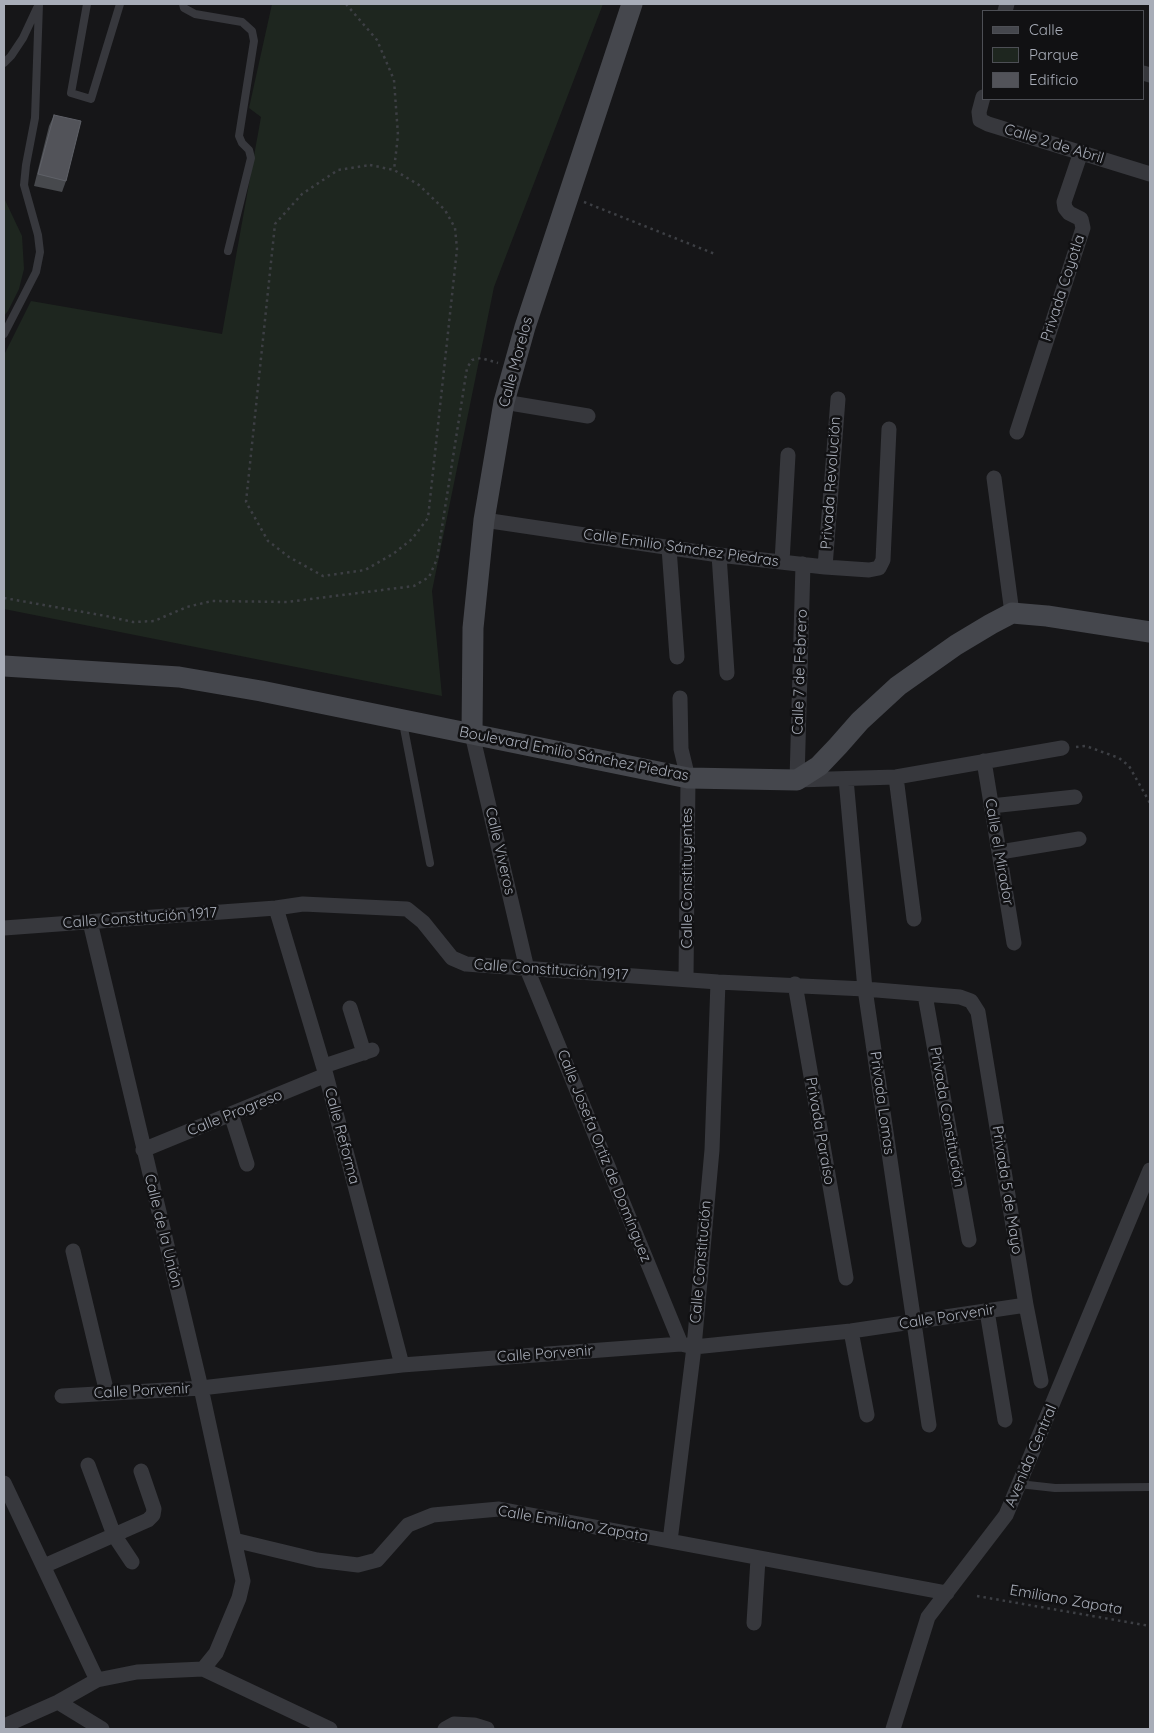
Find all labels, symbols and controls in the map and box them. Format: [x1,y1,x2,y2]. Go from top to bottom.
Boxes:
legend [982,10,1144,100]
text: Calle [1029,20,1063,39]
text: Parque [1029,45,1079,64]
text: Edificio [1029,70,1078,89]
street label: Calle 2 de Abril [1002,120,1106,168]
street label: Privada Coyotla [1037,232,1089,344]
street label: Calle Morelos [495,315,537,409]
street label: Privada Revolución [817,416,845,550]
street label: Calle Emilio Sánchez Piedras [582,525,780,571]
street label: Calle 7 de Febrero [789,609,811,735]
street label: Boulevard Emilio Sánchez Piedras [458,723,690,785]
street label: Calle el Mirador [981,797,1017,907]
street label: Calle Viveros [481,805,519,897]
street label: Calle Constituyentes [678,808,696,948]
street label: Calle Constitución 1917 [62,904,218,932]
street label: Calle Constitución 1917 [473,956,629,984]
street label: Privada Constitución [926,1045,968,1189]
street label: Calle Josefa Ortiz de Domínguez [553,1047,655,1265]
street label: Privada Lomas [866,1050,898,1156]
street label: Privada Paraíso [802,1076,838,1186]
street label: Calle Progreso [185,1086,285,1140]
street label: Calle Reforma [320,1086,364,1186]
street label: Privada 5 de Mayo [988,1124,1026,1256]
street label: Calle de la Unión [140,1172,186,1290]
street label: Calle Constitución [687,1200,715,1324]
street label: Calle Porvenir [898,1301,996,1333]
street label: Calle Porvenir [496,1342,594,1366]
street label: Calle Porvenir [93,1379,191,1403]
street label: Avenida Central [1001,1402,1061,1510]
street label: Calle Emiliano Zapata [496,1502,650,1546]
street label: Emiliano Zapata [1008,1581,1124,1619]

